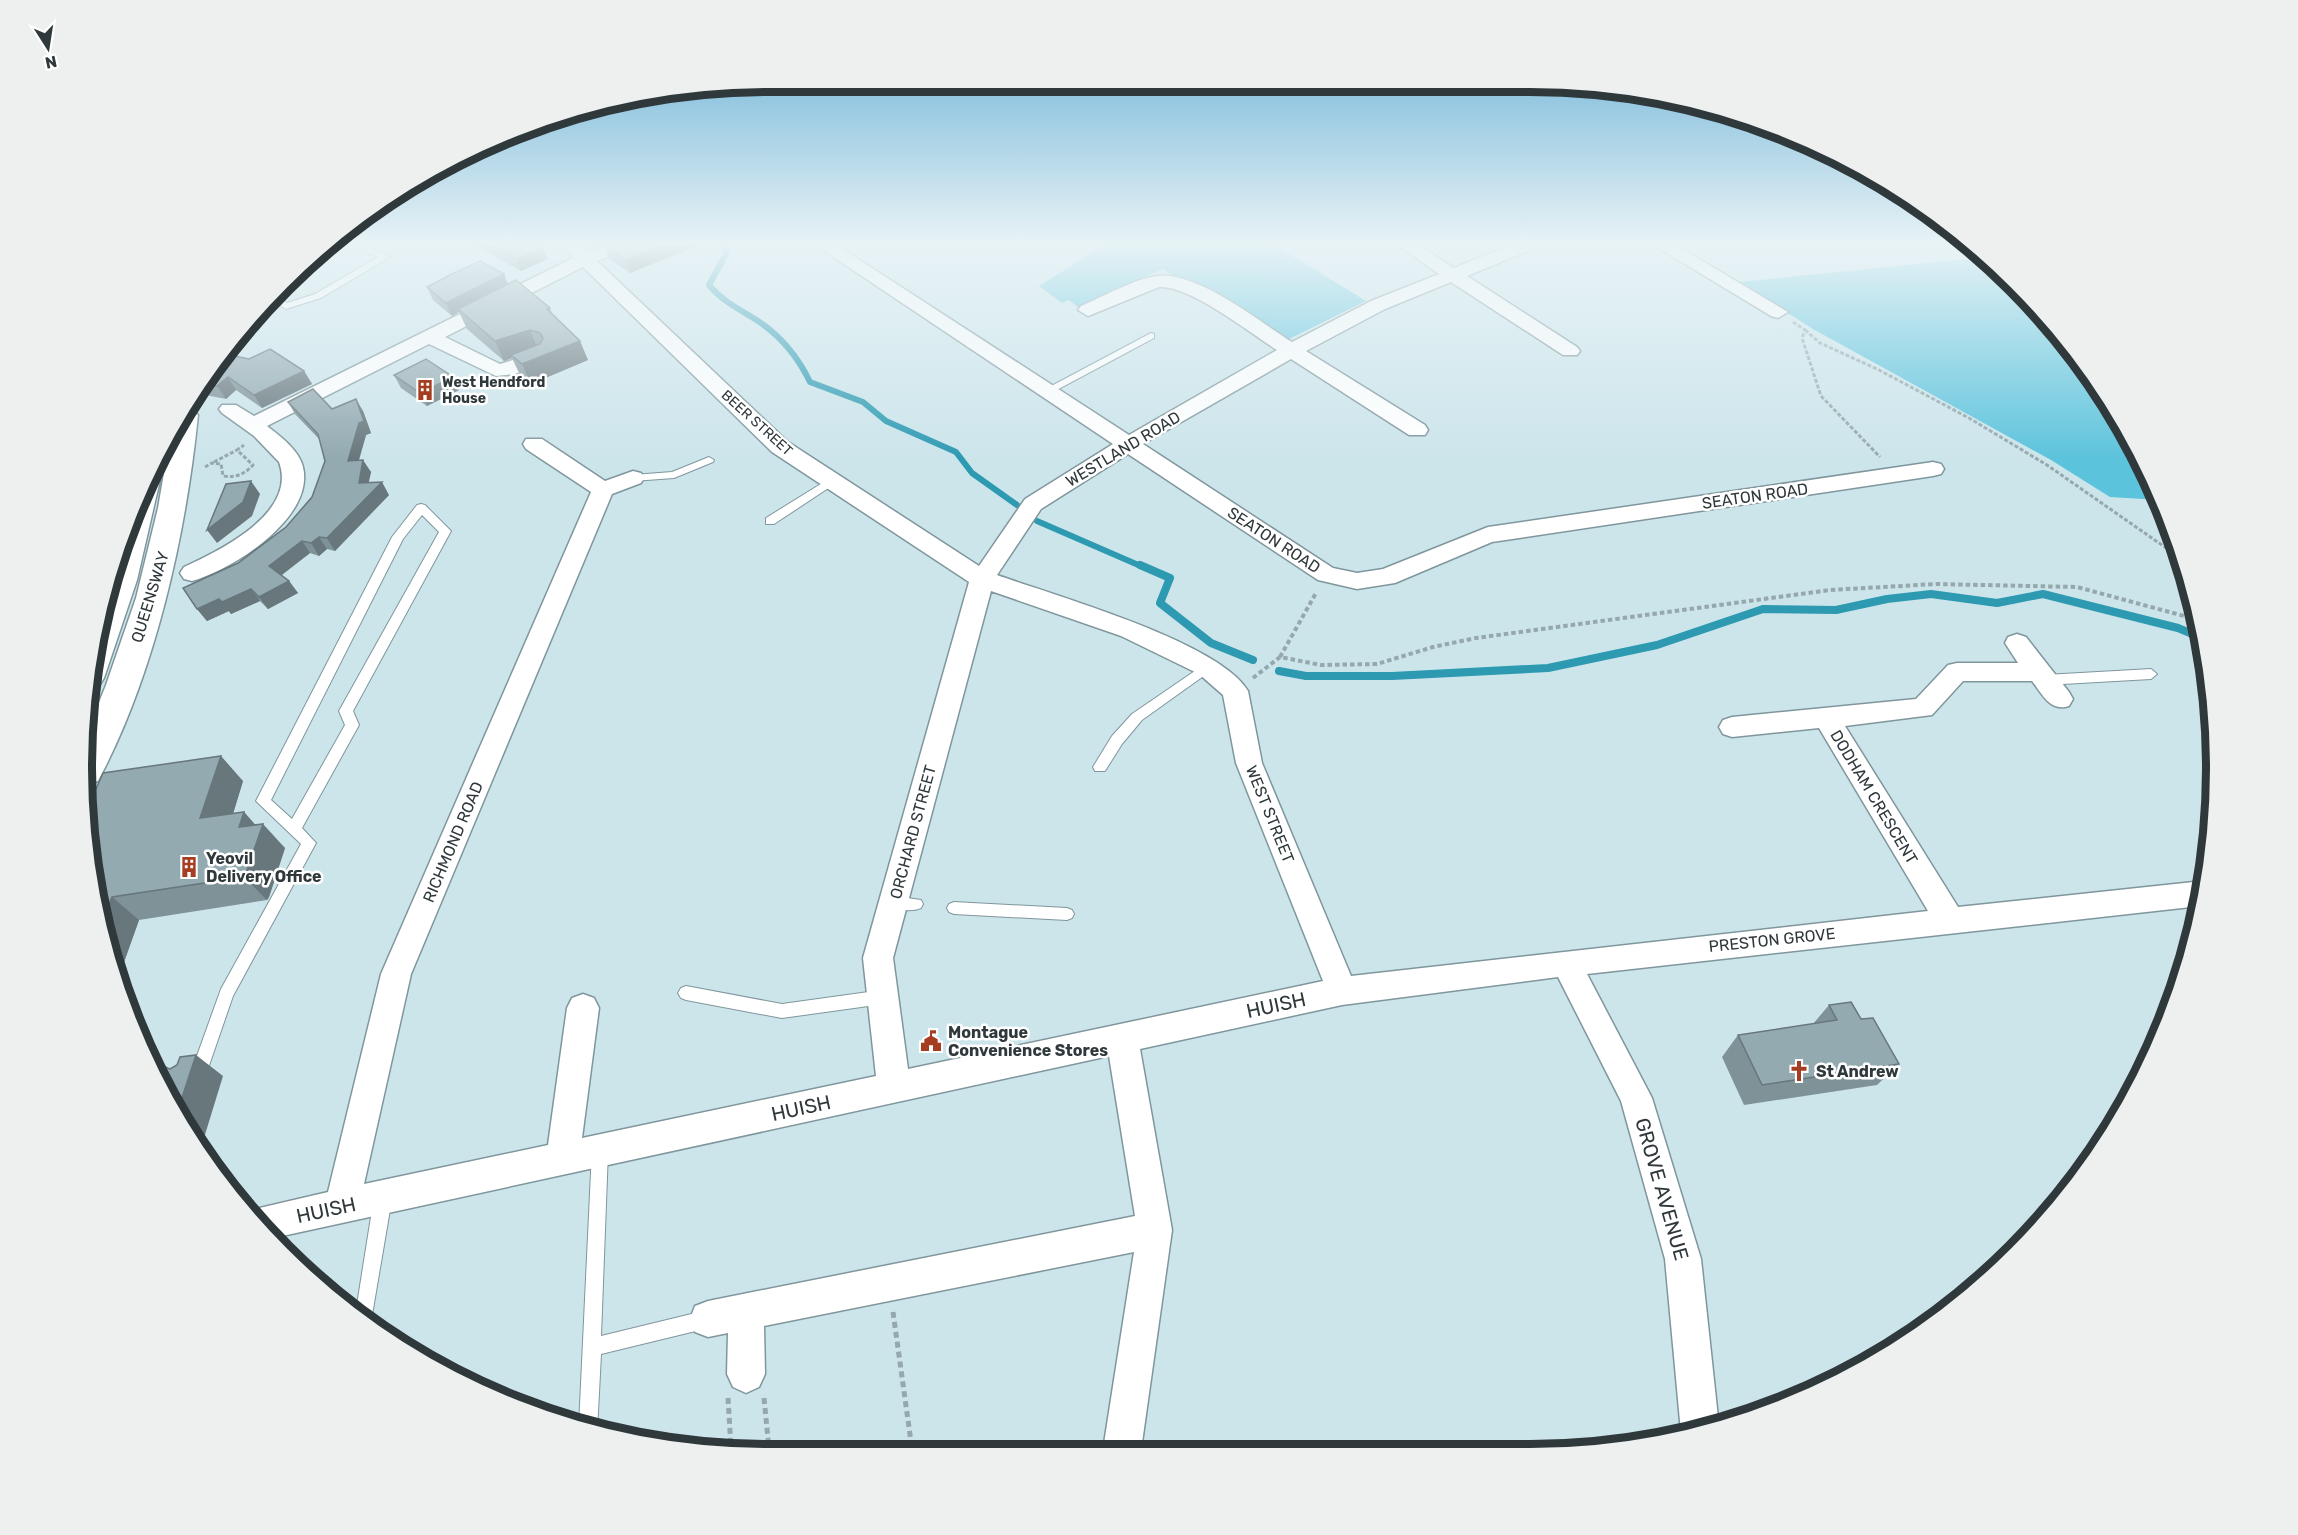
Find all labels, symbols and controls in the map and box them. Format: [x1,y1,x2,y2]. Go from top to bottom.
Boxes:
north arrow [18,18,78,78]
text: N [43,52,59,73]
place label: West Hendford House [442,374,545,407]
building icon: West Hendford House [413,378,437,402]
street label: BEER STREET [718,387,796,459]
street label: WESTLAND ROAD [1062,407,1184,491]
street label: SEATON ROAD [1701,479,1809,513]
street label: SEATON ROAD [1224,503,1324,577]
street label: QUEENSWAY [127,549,173,645]
street label: DODHAM CRESCENT [1826,726,1922,868]
street label: ORCHARD STREET [886,763,940,901]
street label: WEST STREET [1242,763,1298,865]
street label: RICHMOND ROAD [419,779,487,905]
place label: Yeovil Delivery Office [206,849,322,886]
building icon: Yeovil Delivery Office [177,855,201,879]
street label: PRESTON GROVE [1708,924,1836,956]
street label: HUISH [1244,987,1308,1023]
place label: Montague Convenience Stores [948,1023,1108,1060]
public building icon: Montague Convenience Stores [919,1029,943,1053]
church icon: St Andrew [1787,1059,1811,1083]
place label: St Andrew [1816,1062,1899,1081]
street label: HUISH [769,1090,833,1126]
street label: GROVE AVENUE [1630,1115,1694,1263]
street label: HUISH [294,1192,358,1228]

